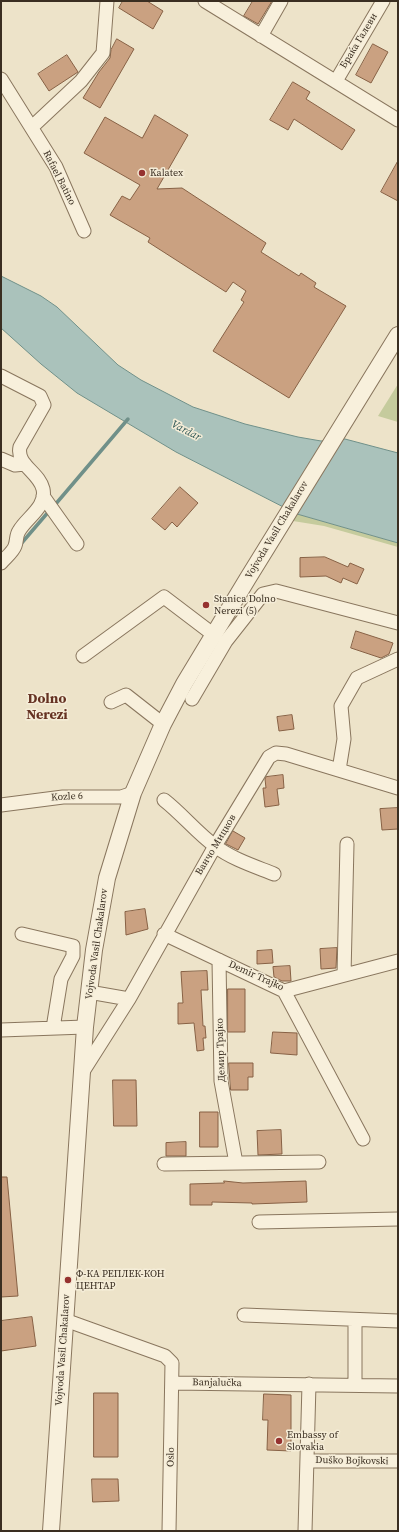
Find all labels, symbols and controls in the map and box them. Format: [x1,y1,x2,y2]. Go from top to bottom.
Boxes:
street label: Браќа Галеви [338,11,380,71]
street label: Rafael Batino [40,149,78,207]
place label: Kalatex [150,167,183,179]
marker: Kalatex [137,168,147,178]
water label: Vardar [169,418,203,444]
street label: Vojvoda Vasil Chakalarov [243,479,311,581]
place label: Stanica Dolno Nerezi (5) [214,593,276,616]
marker: Stanica Dolno Nerezi (5) [201,600,211,610]
district label: Dolno Nerezi [26,691,68,724]
street label: Kozle 6 [51,790,83,804]
street label: Ванчо Мицков [193,813,239,877]
street label: Vojvoda Vasil Chakalarov [83,888,111,1000]
street label: Demir Trajko [227,958,285,994]
street label: Демир Трајко [214,1018,228,1082]
place label: Ф-КА РЕПЛЕК-КОН ЦЕНТАР [76,1268,165,1292]
marker: Ф-КА РЕПЛЕК-КОН ЦЕНТАР [63,1275,73,1285]
street label: Vojvoda Vasil Chakalarov [53,1294,73,1406]
street label: Banjalučka [192,1377,242,1389]
place label: Embassy of Slovakia [287,1429,338,1452]
marker: Embassy of Slovakia [274,1436,284,1446]
street label: Oslo [165,1447,177,1467]
street label: Duško Bojkovski [315,1454,389,1468]

